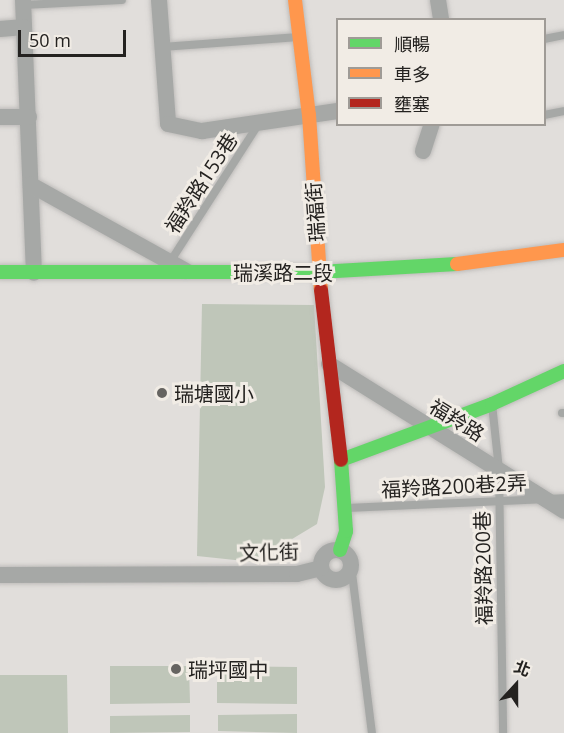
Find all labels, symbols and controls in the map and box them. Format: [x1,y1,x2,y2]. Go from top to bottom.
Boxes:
scale bar [21,18,129,56]
legend [336,18,546,126]
text: 50 m [29,28,71,52]
text: 順暢 [394,32,430,56]
text: 車多 [394,62,430,86]
text: 壅塞 [394,92,430,116]
street label: 福羚路153巷 [160,129,242,237]
street label: 瑞福街 [301,181,329,243]
street label: 瑞溪路二段 [233,260,333,284]
place label: 瑞塘國小 [174,381,254,405]
marker: 瑞塘國小 [155,386,169,400]
street label: 福羚路 [425,394,489,446]
street label: 福羚路200巷2弄 [381,470,527,502]
street label: 福羚路200巷 [470,511,496,625]
street label: 文化街 [239,539,299,565]
north arrow [486,655,546,715]
text: 北 [511,655,534,681]
place label: 瑞坪國中 [188,657,268,681]
marker: 瑞坪國中 [169,662,183,676]

